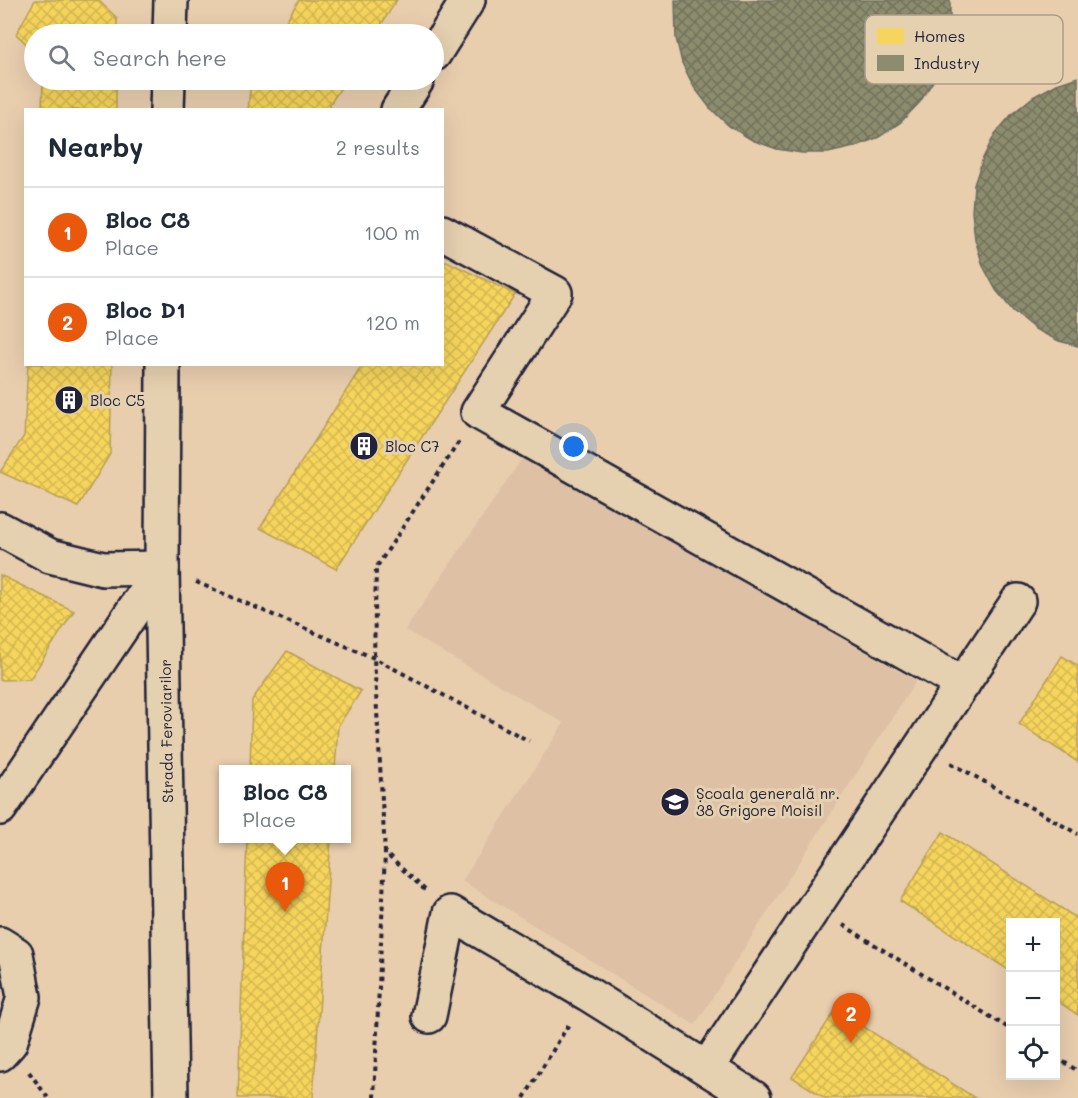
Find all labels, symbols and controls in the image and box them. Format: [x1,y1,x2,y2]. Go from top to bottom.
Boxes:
legend [865,15,1063,84]
search box [24,24,444,90]
text: Homes [914,25,965,46]
icon: search [45,41,78,74]
text: Search here [93,43,227,72]
text: Industry [914,52,980,73]
text: Nearby [48,130,143,164]
text: 2 results [336,134,420,160]
text: Bloc C8 [105,205,190,234]
text: 1 [63,219,72,245]
text: 100 m [364,219,420,245]
text: Place [105,234,159,260]
text: Bloc D1 [105,295,186,324]
text: 2 [62,309,73,335]
text: 120 m [365,309,420,335]
text: Place [105,324,159,350]
building icon: Bloc C5 [53,384,85,416]
place label: Bloc C5 [90,390,145,410]
building icon: Bloc C7 [348,430,380,462]
your location [559,432,588,461]
place label: Bloc C7 [385,436,440,456]
street label: Strada Feroviarilor [155,659,177,803]
popup [219,765,351,843]
text: Bloc C8 [242,777,328,806]
place label: Școala generală nr. 38 Grigore Moisil [696,783,840,820]
school or university icon: Școala generală nr. 38 Grigore Moisil [659,786,691,818]
text: Place [242,806,296,832]
pin: 1 [266,862,304,912]
map controls [1006,918,1060,1080]
button: + [1006,918,1060,972]
button: − [1006,972,1060,1026]
pin: 2 [832,994,870,1043]
button: locate [1006,1026,1060,1080]

